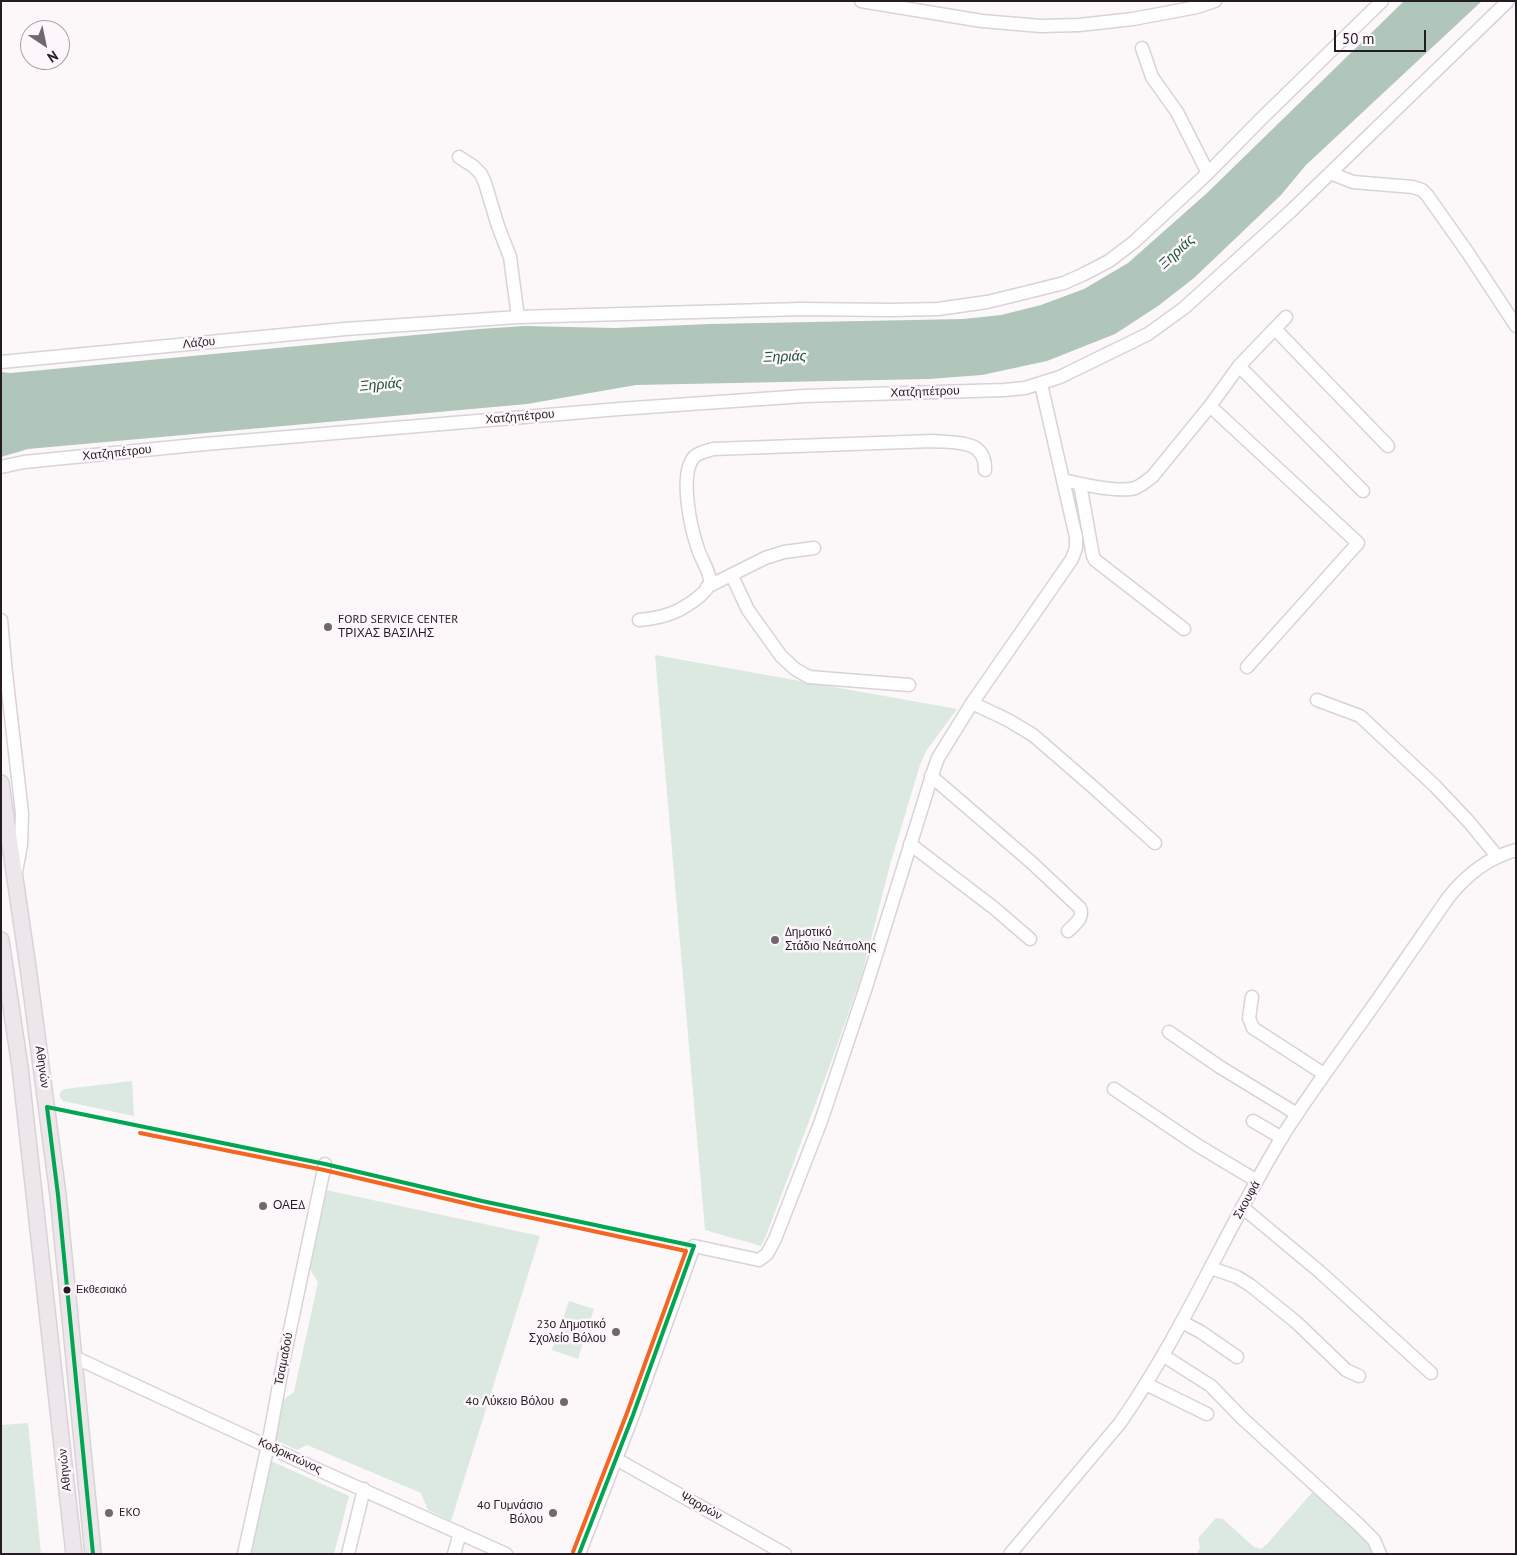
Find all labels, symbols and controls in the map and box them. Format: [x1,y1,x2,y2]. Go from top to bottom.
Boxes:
north arrow [20,20,70,70]
scale bar [1337,20,1430,52]
text: 50 m [1342,29,1375,48]
text: N [44,47,62,67]
water label: Ξηριάς [1156,231,1198,273]
street label: Λάζου [182,334,216,352]
water label: Ξηριάς [763,348,807,366]
water label: Ξηριάς [359,375,403,395]
street label: Χατζηπέτρου [890,384,960,400]
street label: Χατζηπέτρου [485,407,555,427]
street label: Χατζηπέτρου [82,442,152,464]
place label: FORD SERVICE CENTER ΤΡΙΧΑΣ ΒΑΣΙΛΗΣ [338,613,458,641]
marker: FORD SERVICE CENTER ΤΡΙΧΑΣ ΒΑΣΙΛΗΣ [322,621,334,633]
place label: Δημοτικό Στάδιο Νεάπολης [785,926,876,954]
marker: Δημοτικό Στάδιο Νεάπολης [769,934,781,946]
street label: Αθηνών [32,1045,52,1089]
street label: Σκουφά [1231,1178,1263,1222]
place label: ΟΑΕΔ [273,1199,305,1213]
marker: ΟΑΕΔ [257,1200,269,1212]
place label: Εκθεσιακό [76,1283,127,1297]
marker: Εκθεσιακό [62,1285,72,1295]
place label: 23ο Δημοτικό Σχολείο Βόλου [529,1318,606,1346]
marker: 23ο Δημοτικό Σχολείο Βόλου [610,1326,622,1338]
street label: Τσαμαδού [272,1331,296,1387]
place label: 4ο Λύκειο Βόλου [466,1395,554,1409]
marker: 4ο Λύκειο Βόλου [558,1396,570,1408]
street label: Κοδρικτώνος [256,1435,324,1477]
street label: Αθηνών [56,1448,74,1492]
street label: Ψαρρών [678,1489,724,1523]
place label: 4ο Γυμνάσιο Βόλου [477,1499,543,1527]
place label: EKO [119,1506,140,1520]
marker: EKO [103,1507,115,1519]
marker: 4ο Γυμνάσιο Βόλου [547,1507,559,1519]

